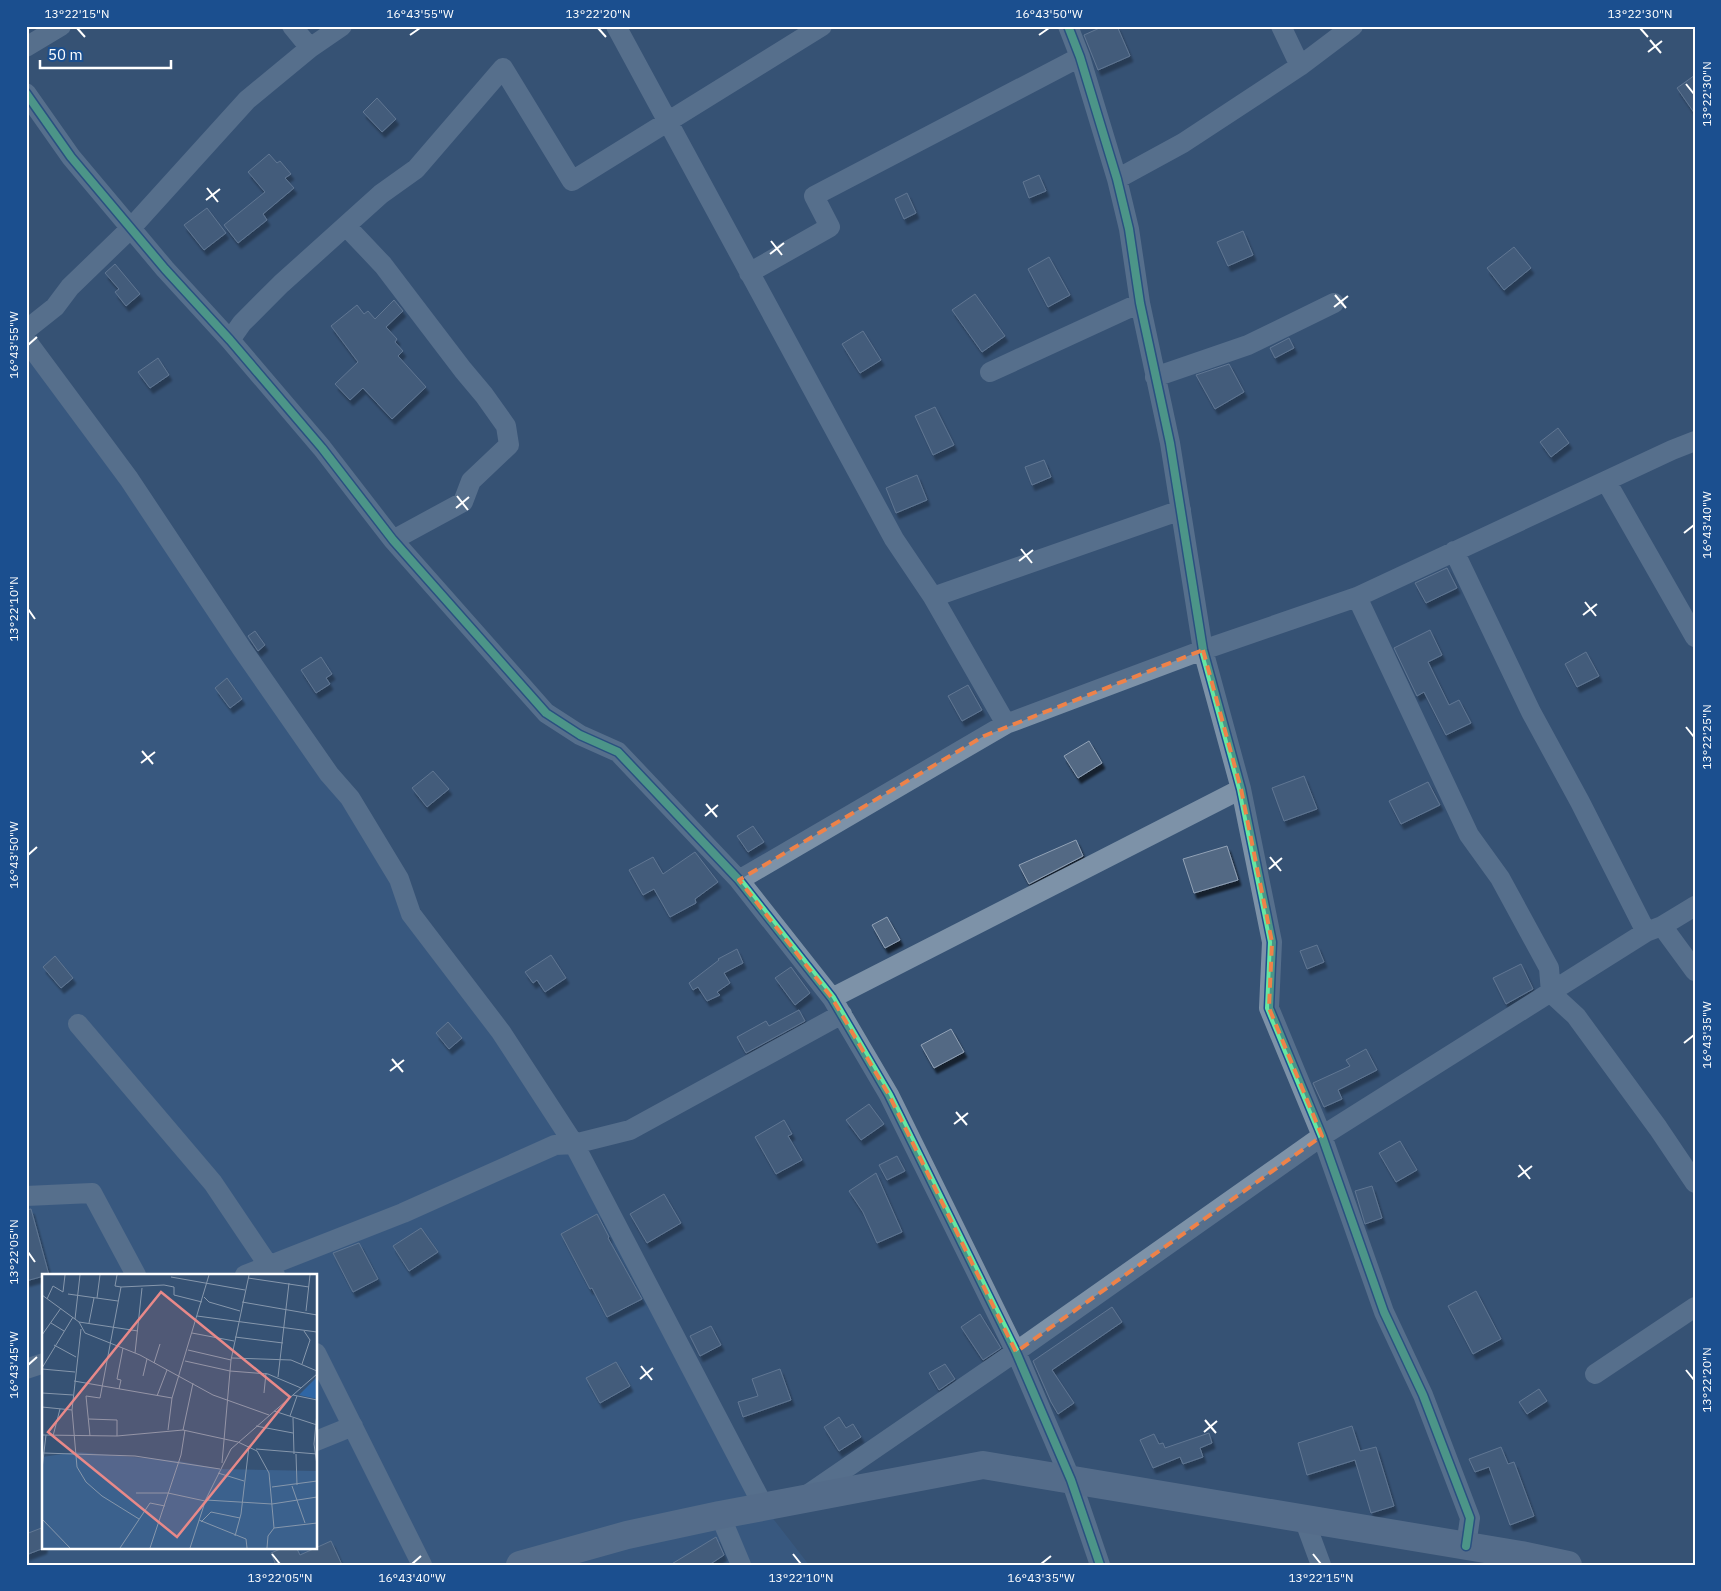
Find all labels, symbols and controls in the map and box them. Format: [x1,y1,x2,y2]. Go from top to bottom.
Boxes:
text: 13°22'15"N [44,6,110,21]
text: 16°43'55"W [386,6,454,21]
text: 13°22'20"N [565,6,631,21]
text: 16°43'50"W [1015,6,1083,21]
text: 13°22'30"N [1607,6,1673,21]
scale bar [40,38,171,70]
text: 50 m [48,45,83,64]
text: 13°22'30"N [1699,61,1714,127]
text: 16°43'55"W [6,311,21,379]
text: 16°43'40"W [1699,491,1714,559]
text: 13°22'10"N [6,576,21,642]
text: 13°22'25"N [1699,704,1714,770]
text: 16°43'50"W [6,821,21,889]
text: 16°43'35"W [1699,1001,1714,1069]
text: 13°22'05"N [6,1219,21,1285]
inset map [42,1274,318,1548]
text: 16°43'45"W [6,1331,21,1399]
text: 13°22'20"N [1699,1347,1714,1413]
text: 13°22'05"N [247,1570,313,1585]
text: 16°43'40"W [378,1570,446,1585]
text: 13°22'10"N [768,1570,834,1585]
text: 16°43'35"W [1007,1570,1075,1585]
text: 13°22'15"N [1288,1570,1354,1585]

